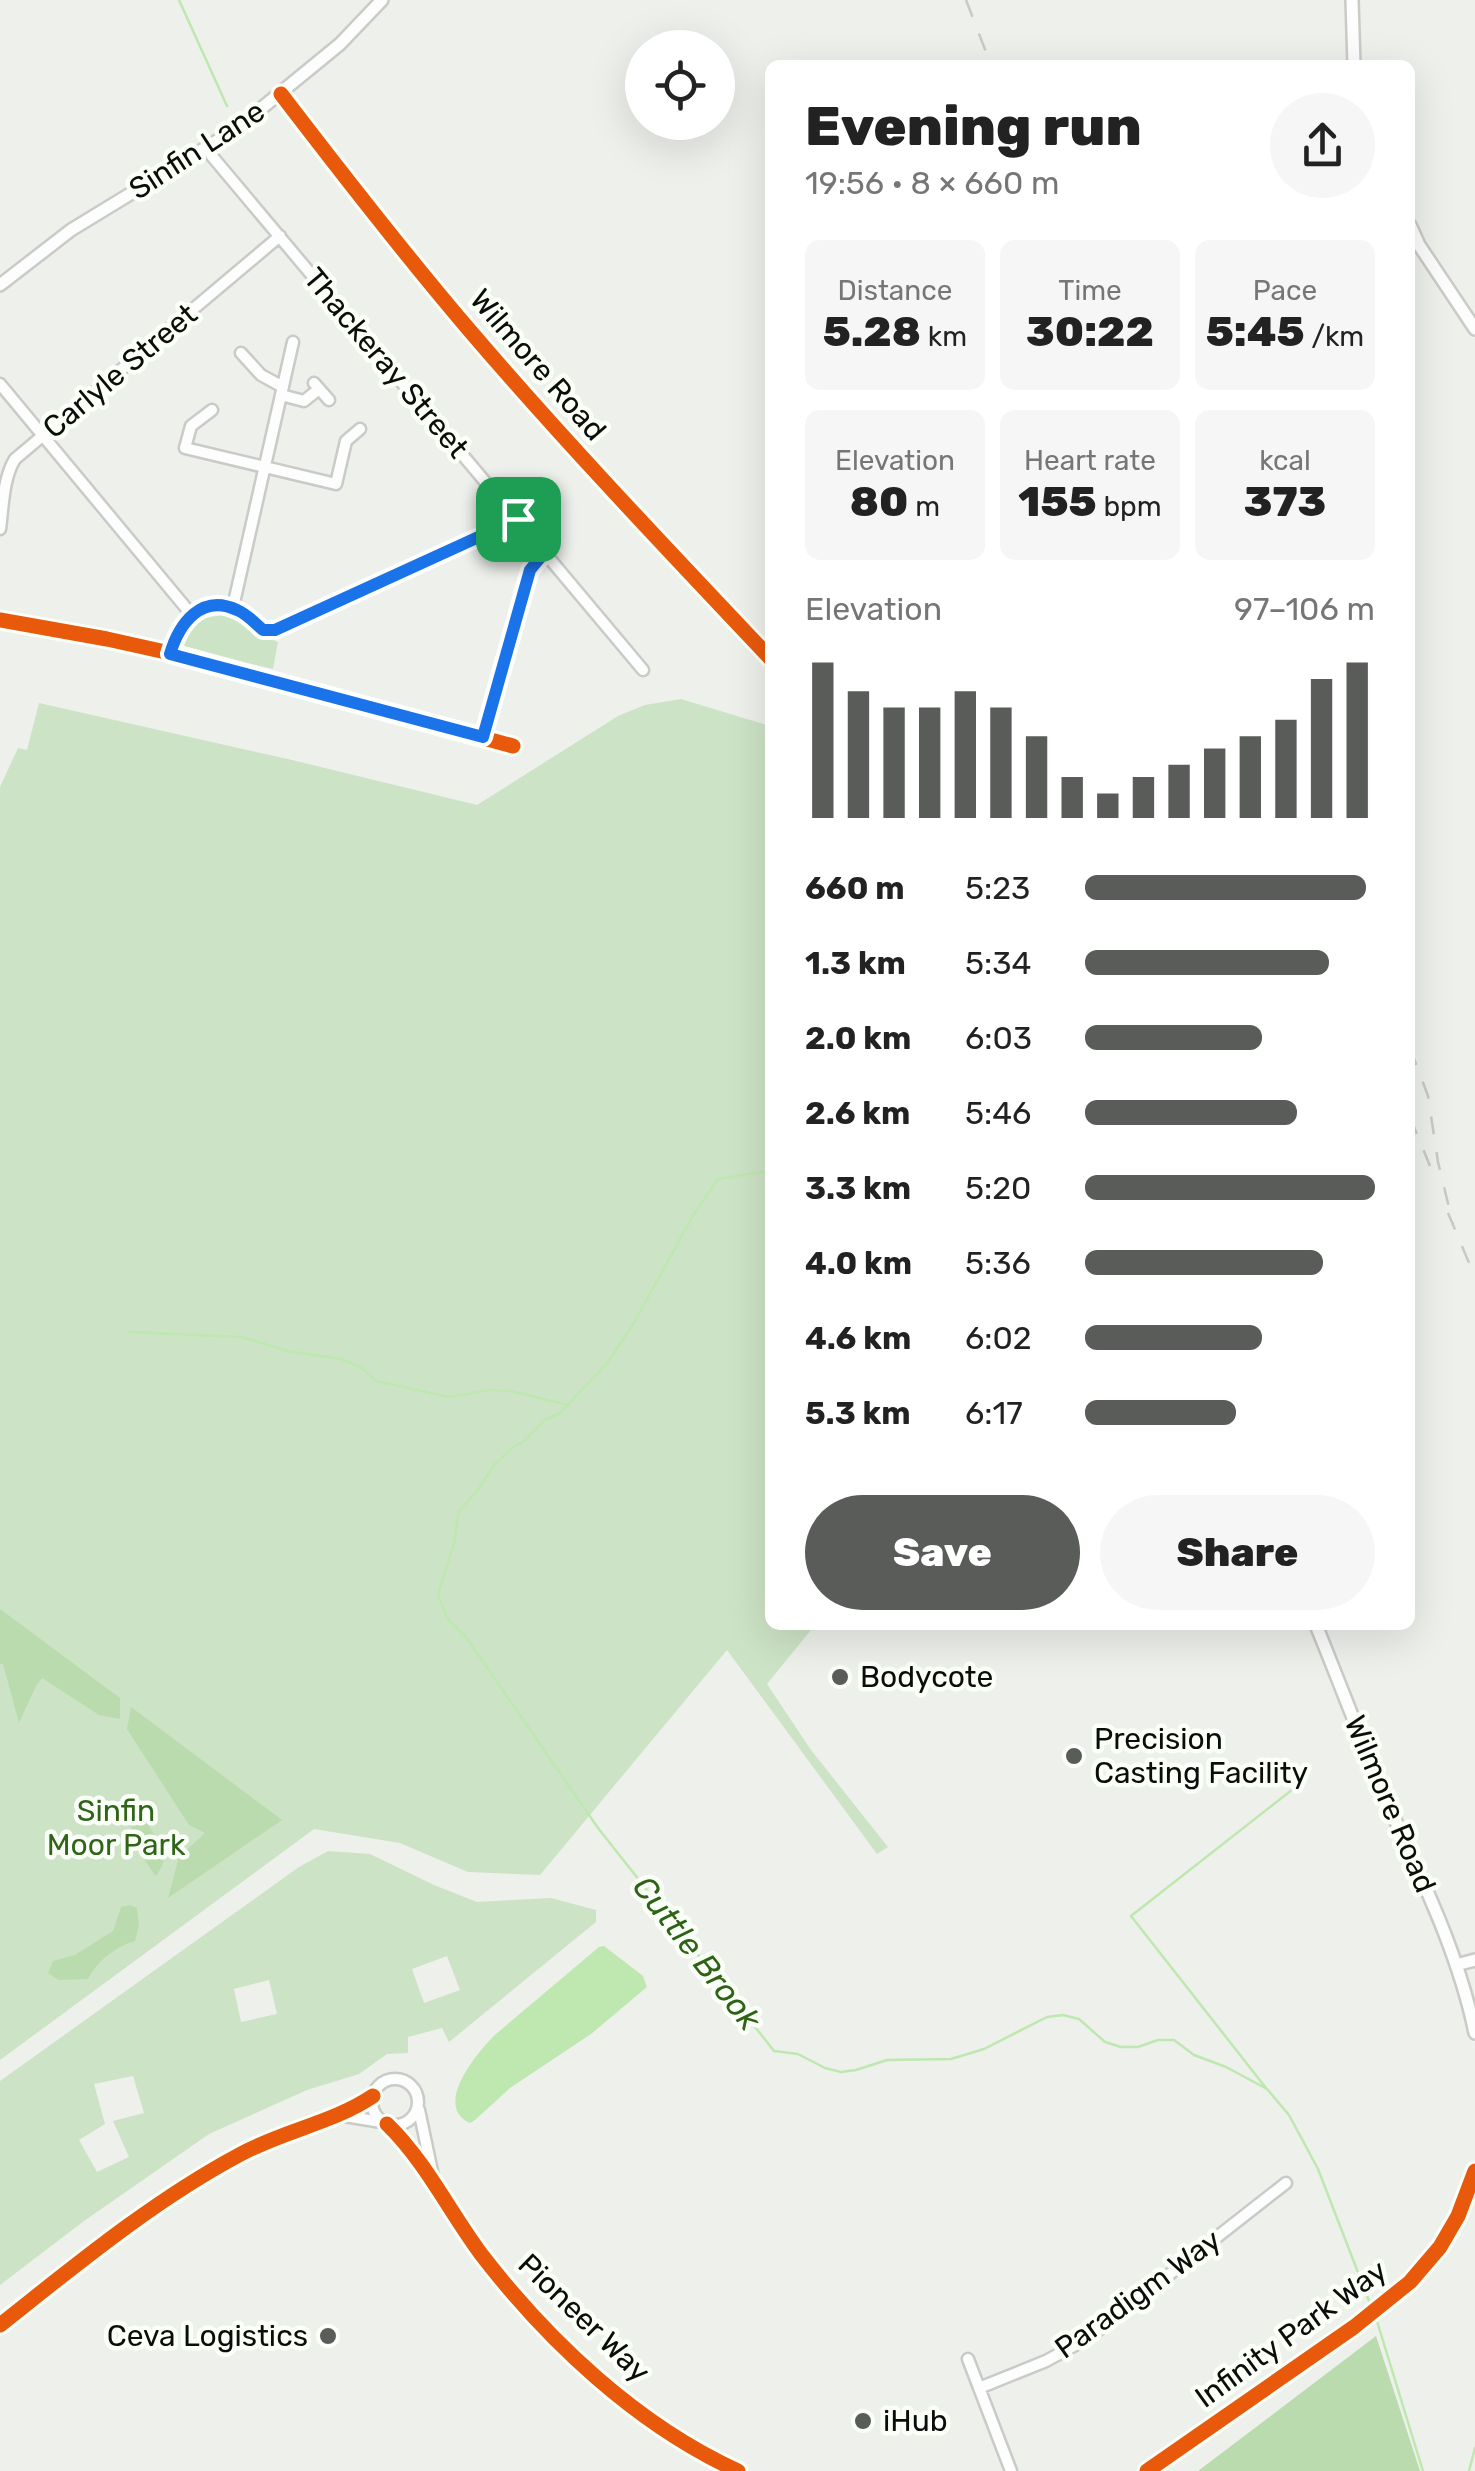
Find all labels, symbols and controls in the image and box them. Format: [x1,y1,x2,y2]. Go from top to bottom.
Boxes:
map controls [625,30,735,140]
button: locate [625,30,735,140]
street label: Sinfin Lane [122,93,272,207]
button: share [1270,93,1375,198]
text: Evening run [805,94,1142,159]
text: 19:56 · 8 × 660 m [805,164,1060,202]
street label: Thackeray Street [296,261,476,466]
text: Distance [838,274,952,307]
text: Time [1058,274,1122,307]
text: Pace [1253,274,1317,307]
street label: Wilmore Road [462,282,614,448]
street label: Carlyle Street [36,296,205,446]
text: 5.28 [823,307,921,357]
text: 30:22 [1026,307,1154,357]
text: 5:45 [1206,307,1305,357]
text: km [921,320,967,353]
text: /km [1305,320,1364,353]
text: Elevation [835,444,955,477]
text: Heart rate [1024,444,1156,477]
text: kcal [1259,444,1311,477]
pin [476,477,561,562]
text: 80 [850,477,908,527]
text: 155 [1018,477,1097,527]
text: 373 [1244,477,1326,527]
text: m [908,490,940,523]
text: bpm [1097,490,1162,523]
icon: arrive [491,492,546,547]
text: Elevation [805,590,942,628]
text: 97–106 m [1234,590,1375,628]
text: 660 m [805,869,905,907]
text: 5:23 [965,869,1030,907]
text: 1.3 km [805,944,906,982]
text: 5:34 [965,944,1031,982]
text: 2.0 km [805,1019,911,1057]
text: 6:03 [965,1019,1032,1057]
text: 2.6 km [805,1094,910,1132]
text: 5:46 [965,1094,1031,1132]
text: 3.3 km [805,1169,911,1207]
text: 5:20 [965,1169,1031,1207]
text: 4.0 km [805,1244,912,1282]
text: 5:36 [965,1244,1031,1282]
text: 4.6 km [805,1319,911,1357]
text: 6:02 [965,1319,1032,1357]
text: 5.3 km [805,1394,911,1432]
text: 6:17 [965,1394,1023,1432]
button: Save [805,1495,1080,1610]
button: Share [1100,1495,1375,1610]
place label: Bodycote [860,1659,993,1695]
marker: Bodycote [829,1666,851,1688]
street label: Wilmore Road [1337,1710,1443,1898]
place label: Precision Casting Facility [1094,1721,1308,1791]
marker: Precision Casting Facility [1063,1745,1085,1767]
park label: Sinfin Moor Park [47,1793,186,1863]
water label: Cuttle Brook [625,1868,769,2038]
street label: Paradigm Way [1048,2222,1228,2366]
street label: Pioneer Way [511,2246,657,2390]
street label: Infinity Park Way [1188,2252,1394,2416]
place label: Ceva Logistics [107,2318,308,2354]
marker: Ceva Logistics [317,2325,339,2347]
place label: iHub [883,2403,948,2439]
marker: iHub [852,2410,874,2432]

